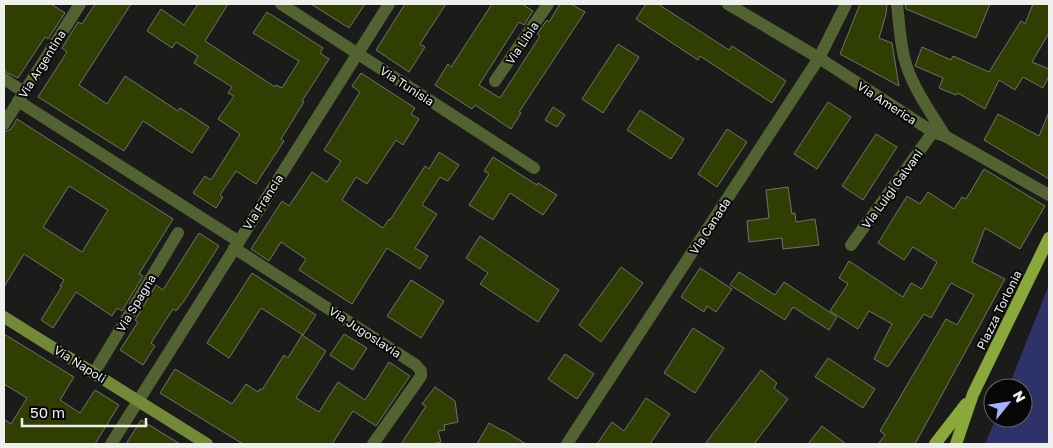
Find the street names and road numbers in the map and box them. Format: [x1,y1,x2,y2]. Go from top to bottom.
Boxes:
street label: Via Libia [502,19,542,67]
street label: Via Argentina [15,27,69,101]
street label: Via Tunisia [377,63,437,109]
street label: Via America [854,78,920,128]
street label: Via Luigi Galvani [858,146,926,232]
street label: Via Francia [239,171,287,233]
street label: Via Canada [686,195,734,257]
street label: Piazza Torlonia [973,268,1025,352]
street label: Via Spagna [113,272,159,334]
street label: Via Jugoslavia [326,303,404,361]
street label: Via Napoli [51,342,109,386]

